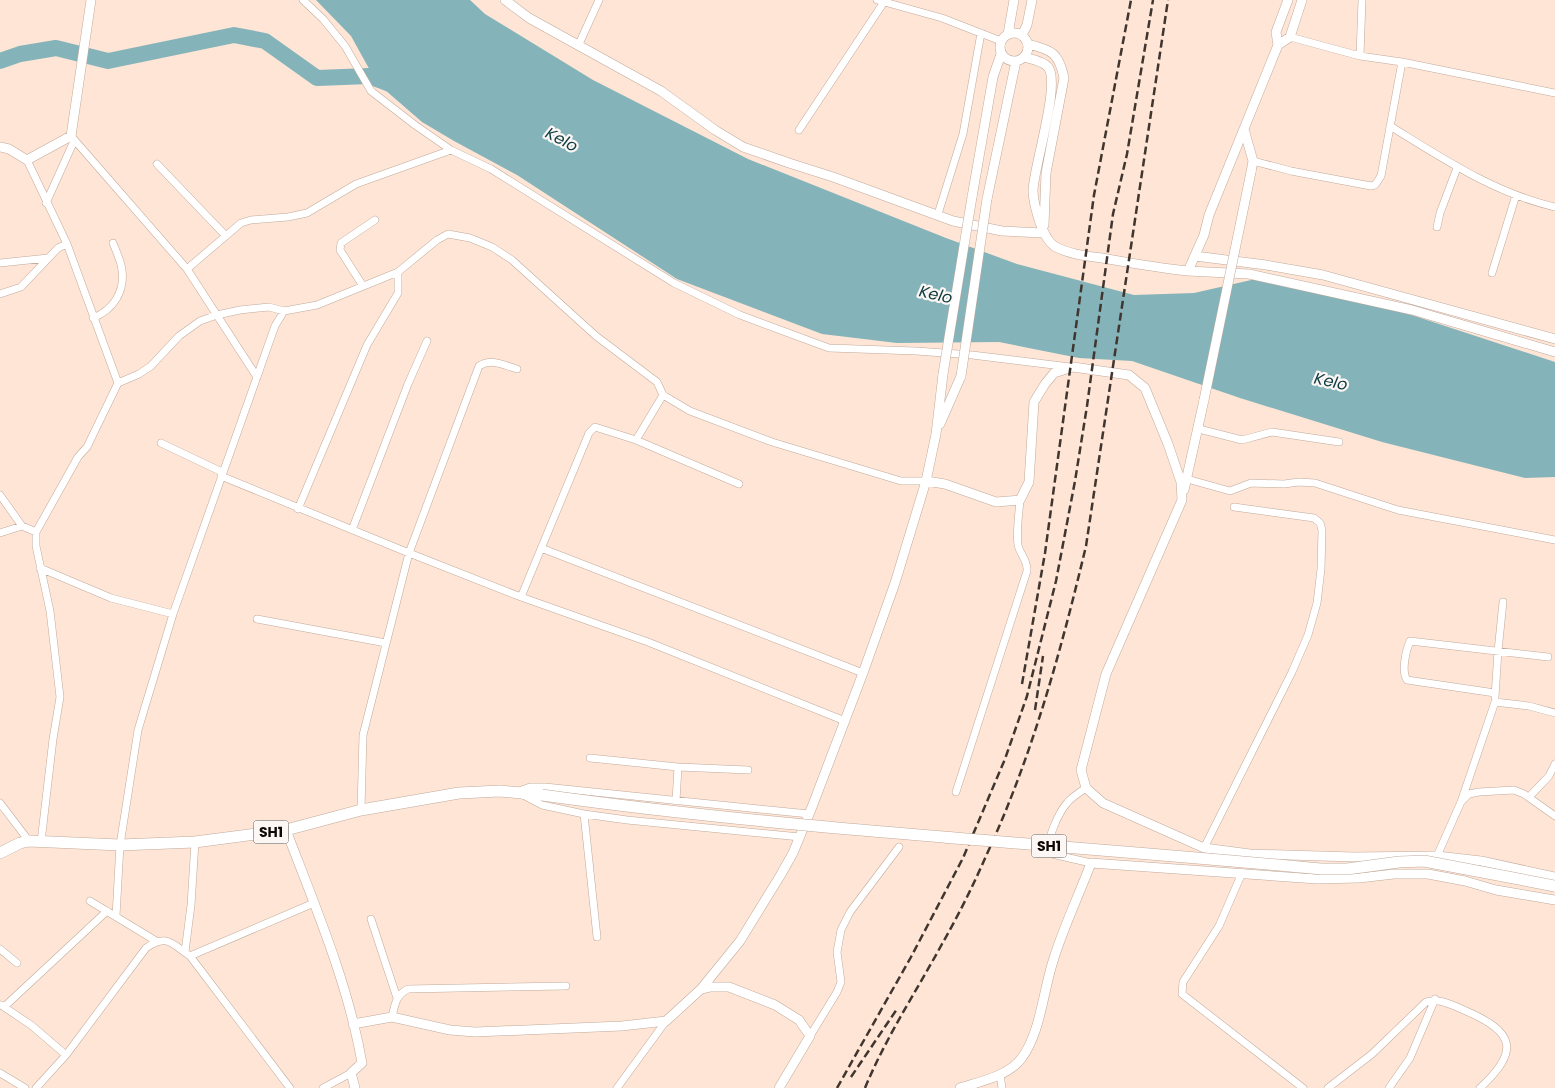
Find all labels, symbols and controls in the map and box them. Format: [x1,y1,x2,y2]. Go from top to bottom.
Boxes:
water label: Kelo [541,121,582,158]
water label: Kelo [917,279,955,309]
water label: Kelo [1312,367,1350,396]
road number: SH1 [254,820,288,844]
road number: SH1 [1032,834,1066,858]

